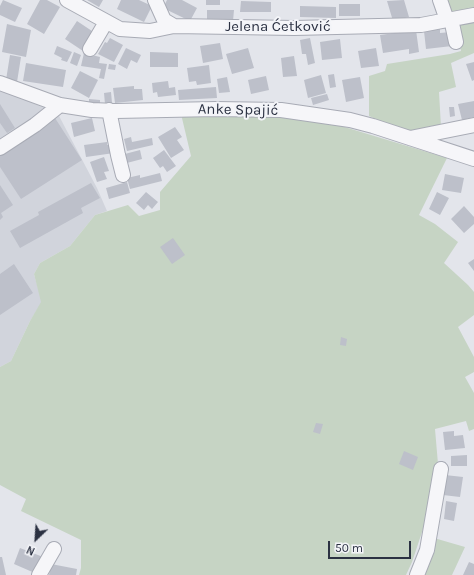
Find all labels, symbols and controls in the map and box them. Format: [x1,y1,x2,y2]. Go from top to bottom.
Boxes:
street label: Jelena Ćetković [225,18,331,36]
street label: Anke Spajić [198,100,278,120]
north arrow [16,519,56,559]
scale bar [330,533,413,559]
text: 50 m [335,541,363,555]
text: N [24,543,37,558]

